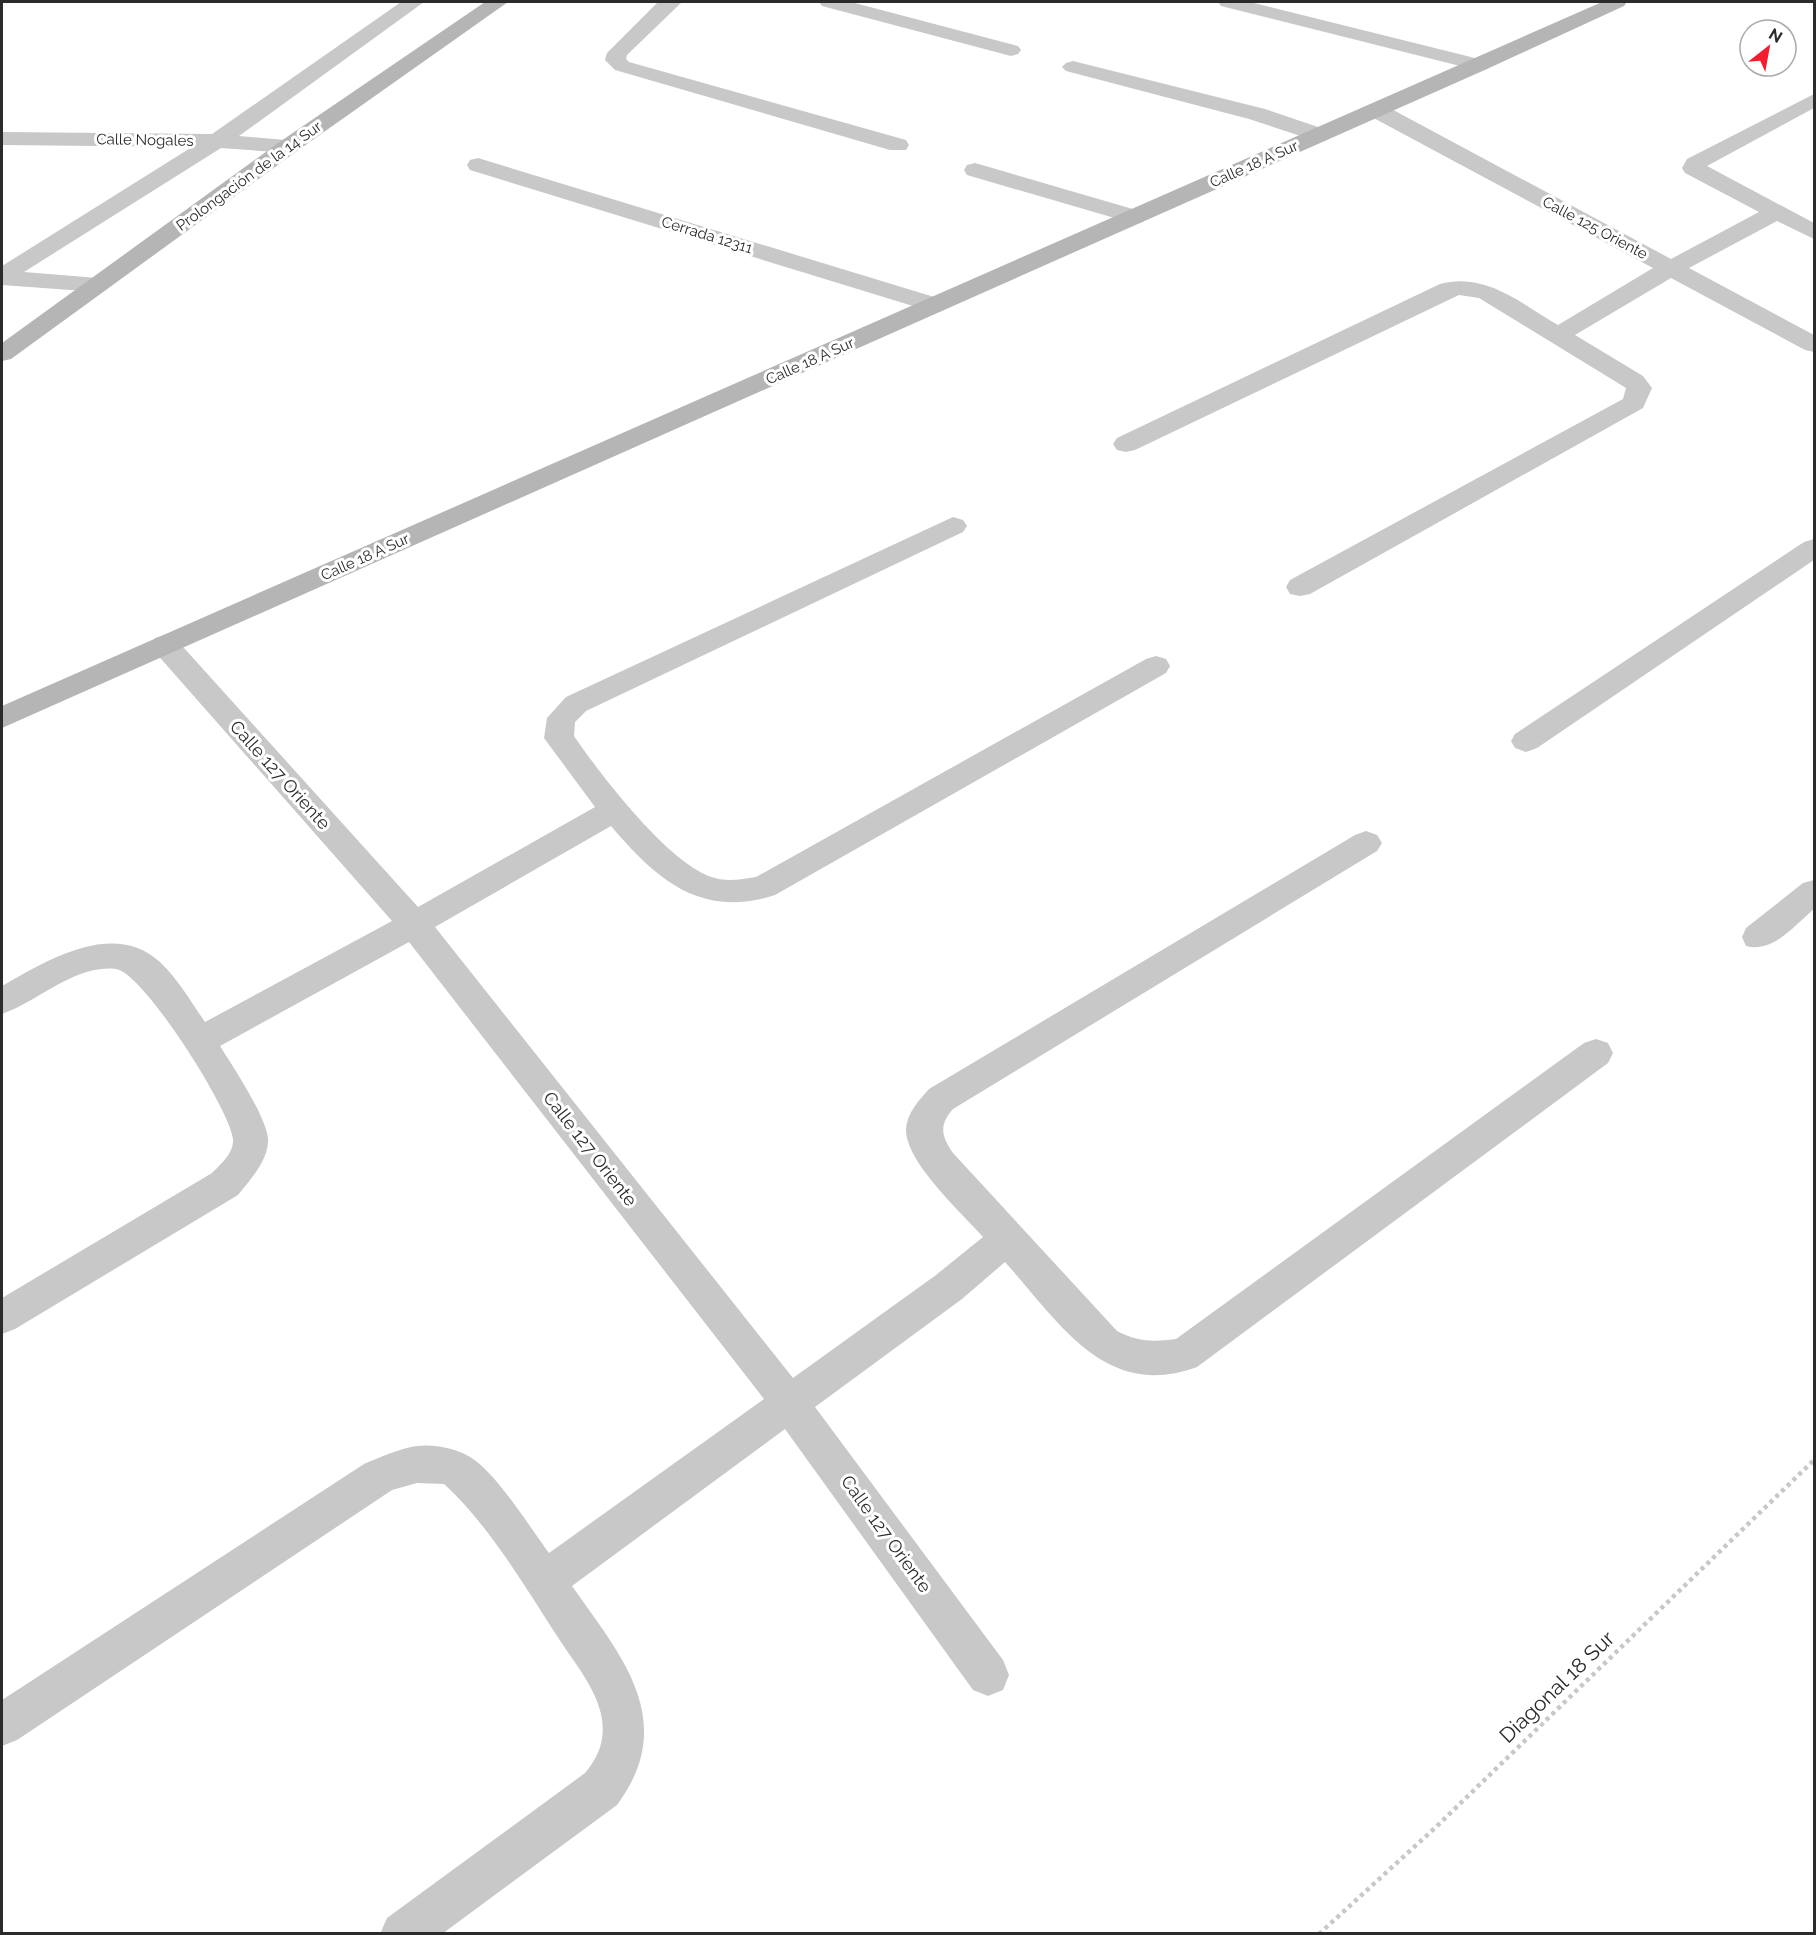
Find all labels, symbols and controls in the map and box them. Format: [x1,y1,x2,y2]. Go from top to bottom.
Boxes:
north arrow [1738,18,1798,78]
text: N [1765,24,1786,47]
street label: Prolongación de la 14 Sur [173,117,326,235]
street label: Calle Nogales [96,130,194,150]
street label: Calle 18 A Sur [1207,136,1302,191]
street label: Calle 125 Oriente [1539,193,1651,263]
street label: Cerrada 12311 [659,213,755,258]
street label: Calle 18 A Sur [763,333,858,388]
street label: Calle 18 A Sur [318,529,413,584]
street label: Calle 127 Oriente [226,716,335,834]
street label: Calle 127 Oriente [539,1087,642,1210]
street label: Calle 127 Oriente [837,1471,936,1597]
street label: Diagonal 18 Sur [1494,1625,1620,1748]

